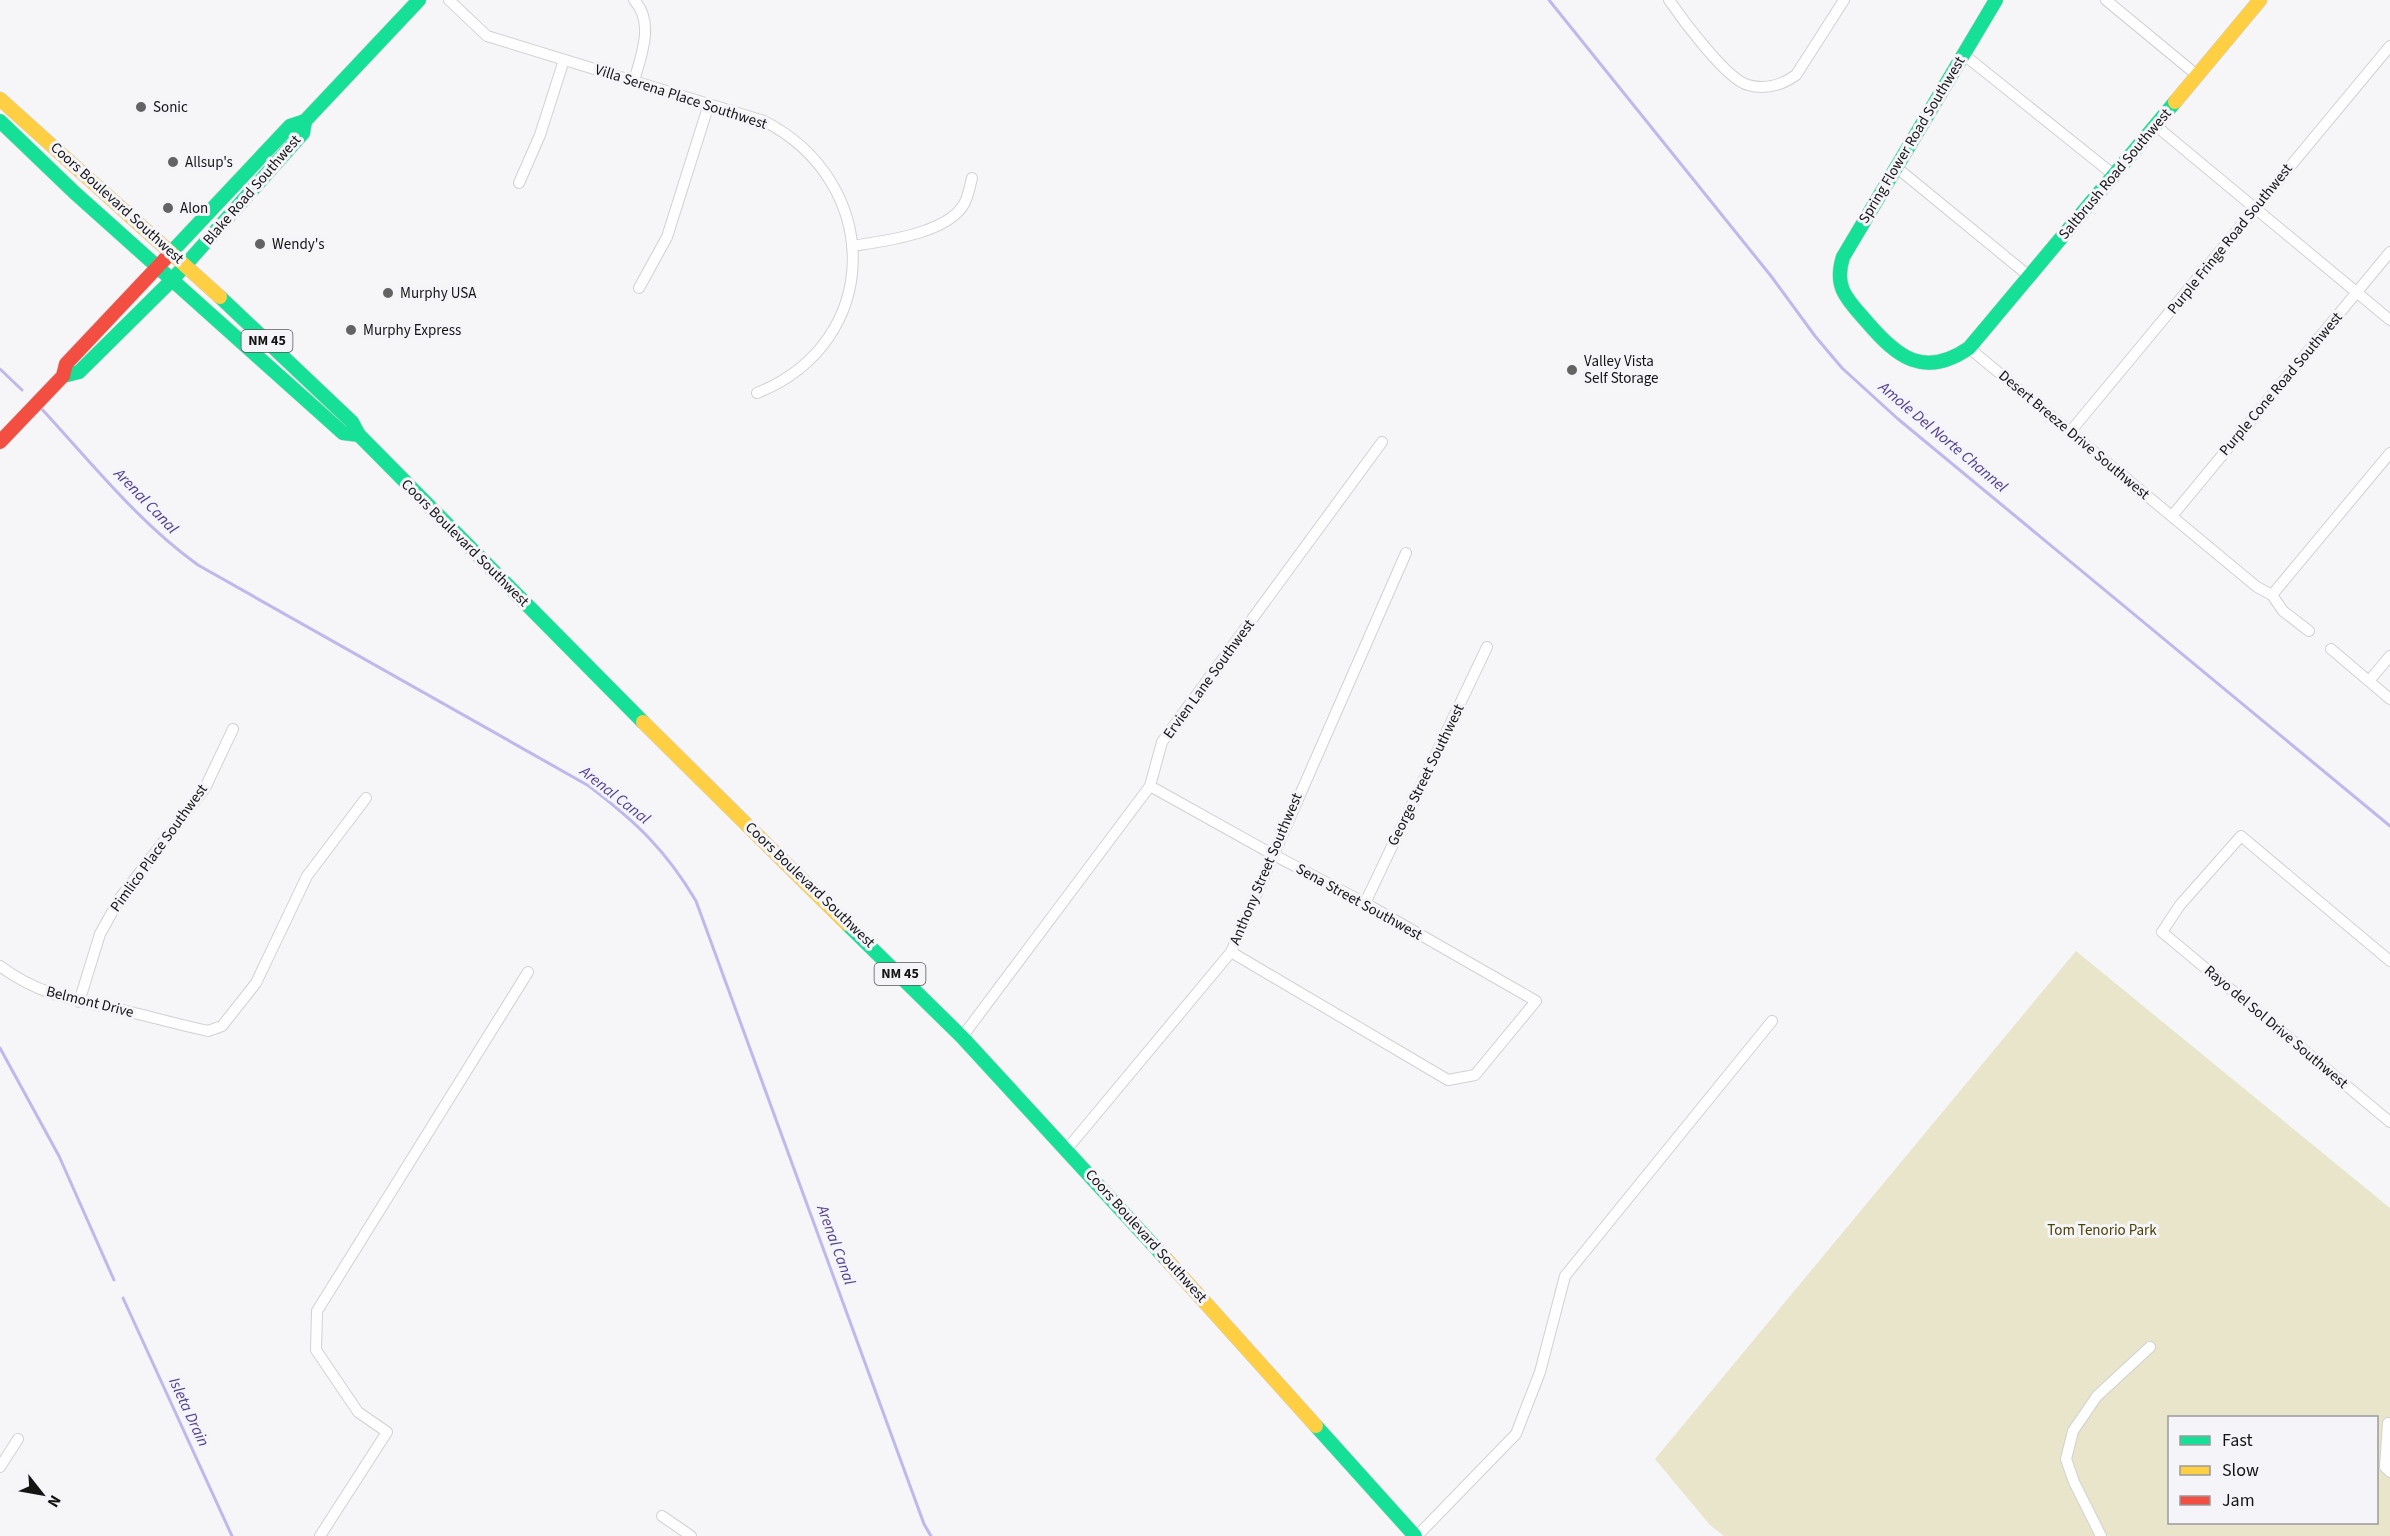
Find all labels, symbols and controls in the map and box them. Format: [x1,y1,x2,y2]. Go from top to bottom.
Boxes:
street label: Spring Flower Road Southwest [1854,52,1970,228]
street label: Villa Serena Place Southwest [592,59,770,135]
place label: Sonic [153,97,188,118]
marker: Sonic [134,100,148,114]
street label: Saltbrush Road Southwest [2054,104,2176,244]
street label: Blake Road Southwest [198,130,306,250]
street label: Coors Boulevard Southwest [46,137,188,269]
place label: Allsup's [185,152,233,173]
marker: Allsup's [166,155,180,169]
street label: Purple Fringe Road Southwest [2163,159,2297,319]
place label: Alon [180,198,208,219]
marker: Alon [161,201,175,215]
place label: Wendy's [272,234,325,255]
marker: Wendy's [253,237,267,251]
place label: Murphy USA [400,283,477,304]
marker: Murphy USA [381,286,395,300]
street label: Purple Cone Road Southwest [2215,308,2347,460]
place label: Murphy Express [363,320,461,341]
marker: Murphy Express [344,323,358,337]
road number: NM 45 [242,330,292,352]
place label: Valley Vista Self Storage [1584,351,1659,389]
marker: Valley Vista Self Storage [1565,363,1579,377]
street label: Desert Breeze Drive Southwest [1994,365,2154,505]
water label: Amole Del Norte Channel [1873,376,2012,498]
water label: Arenal Canal [108,463,183,539]
street label: Coors Boulevard Southwest [396,474,534,612]
street label: Ervien Lane Southwest [1158,615,1260,743]
street label: George Street Southwest [1383,701,1469,849]
water label: Arenal Canal [574,760,655,829]
street label: Pimlico Place Southwest [105,780,213,916]
street label: Anthony Street Southwest [1224,790,1308,948]
street label: Coors Boulevard Southwest [740,817,880,953]
street label: Sena Street Southwest [1292,859,1426,945]
street label: Rayo del Sol Drive Southwest [2200,960,2352,1094]
road number: NM 45 [874,963,926,985]
street label: Belmont Drive [44,981,136,1023]
street label: Coors Boulevard Southwest [1080,1165,1212,1307]
water label: Arenal Canal [811,1201,861,1288]
park label: Tom Tenorio Park [2047,1220,2157,1241]
water label: Isleta Drain [163,1374,215,1450]
legend [2168,1416,2378,1524]
text: Fast [2222,1428,2253,1453]
text: Slow [2222,1458,2259,1483]
north arrow [12,1464,72,1524]
text: Jam [2222,1488,2255,1513]
text: N [42,1491,66,1511]

